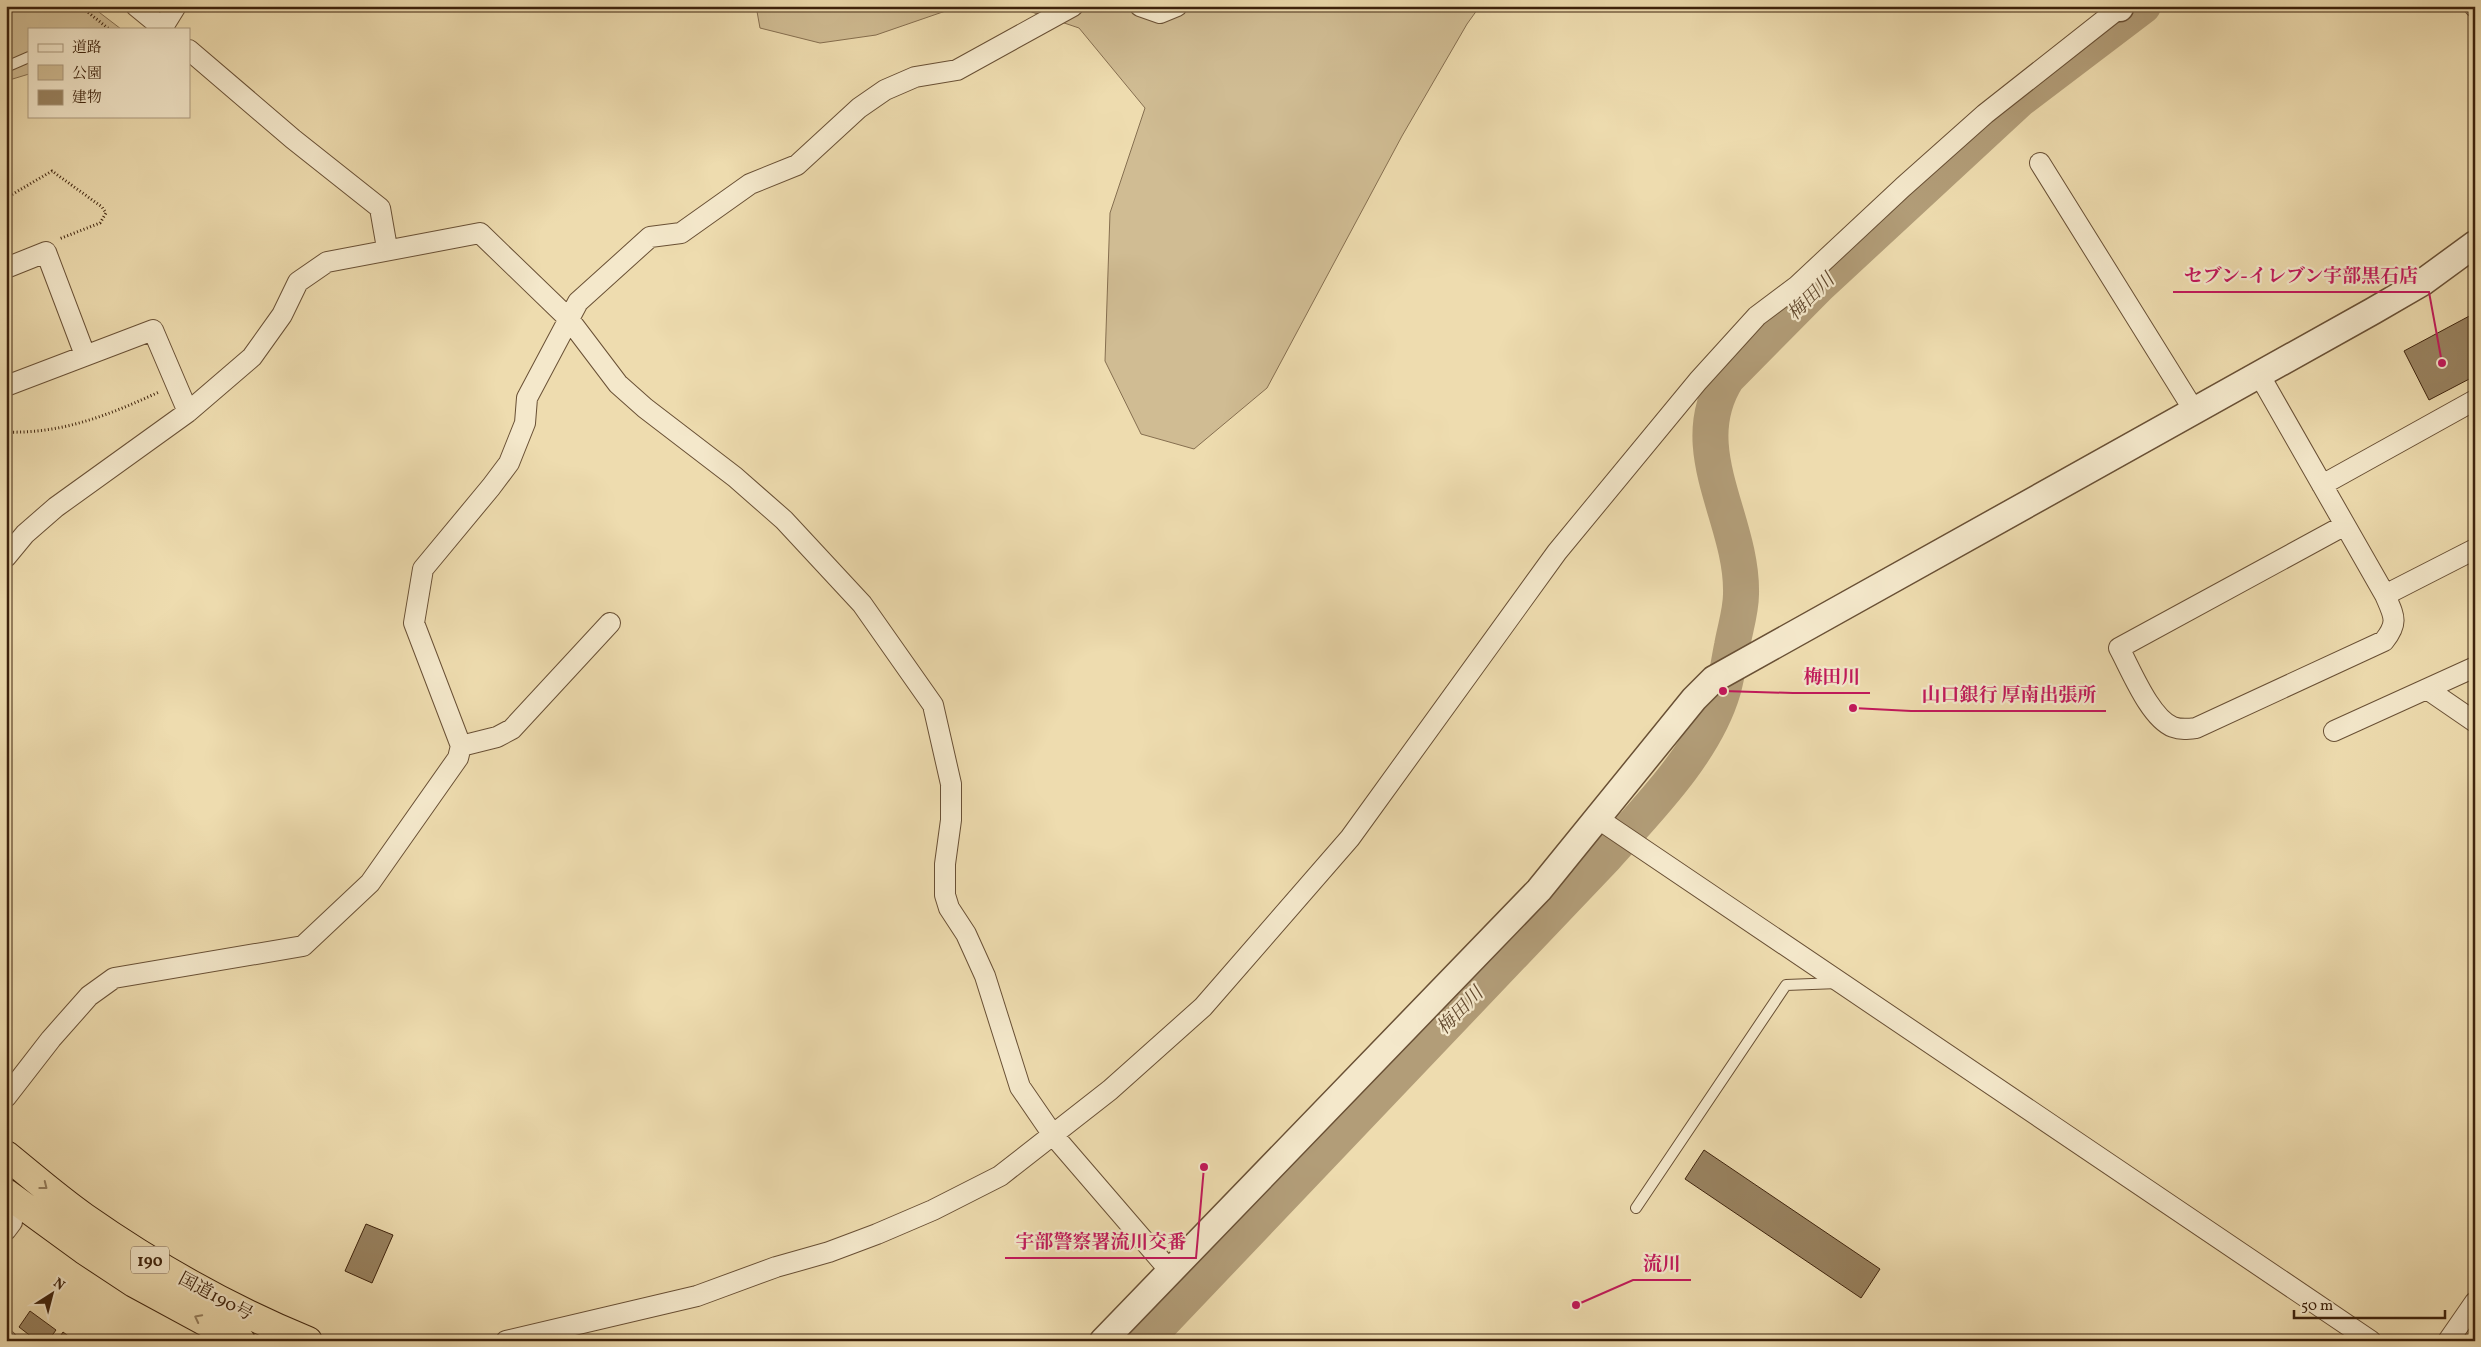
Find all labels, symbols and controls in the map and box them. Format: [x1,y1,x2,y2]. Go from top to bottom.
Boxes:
legend [28,28,190,118]
text: 道路 [72,38,102,59]
text: 公園 [72,64,102,85]
text: 建物 [72,88,102,109]
callout: セブン-イレブン宇部黒石店 [2173,258,2429,292]
text: セブン-イレブン宇部黒石店 [2184,264,2418,290]
water label: 梅田川 [1782,267,1842,327]
callout: 梅田川 [1793,659,1870,693]
text: 梅田川 [1803,665,1861,691]
callout: 山口銀行 厚南出張所 [1911,677,2106,711]
text: 山口銀行 厚南出張所 [1922,683,2096,709]
water label: 梅田川 [1431,980,1491,1041]
one-way arrow [38,1180,47,1188]
callout: 宇部警察署流川交番 [1005,1224,1196,1258]
text: 宇部警察署流川交番 [1015,1230,1187,1256]
road number: 190 [131,1246,169,1274]
callout: 流川 [1633,1246,1691,1280]
text: 流川 [1643,1252,1681,1278]
street label: 国道190号 [173,1267,257,1327]
north arrow [28,1270,78,1320]
text: N [49,1274,68,1295]
scale bar [2294,1287,2445,1319]
text: 50 m [2301,1296,2333,1317]
one-way arrow [194,1314,203,1324]

